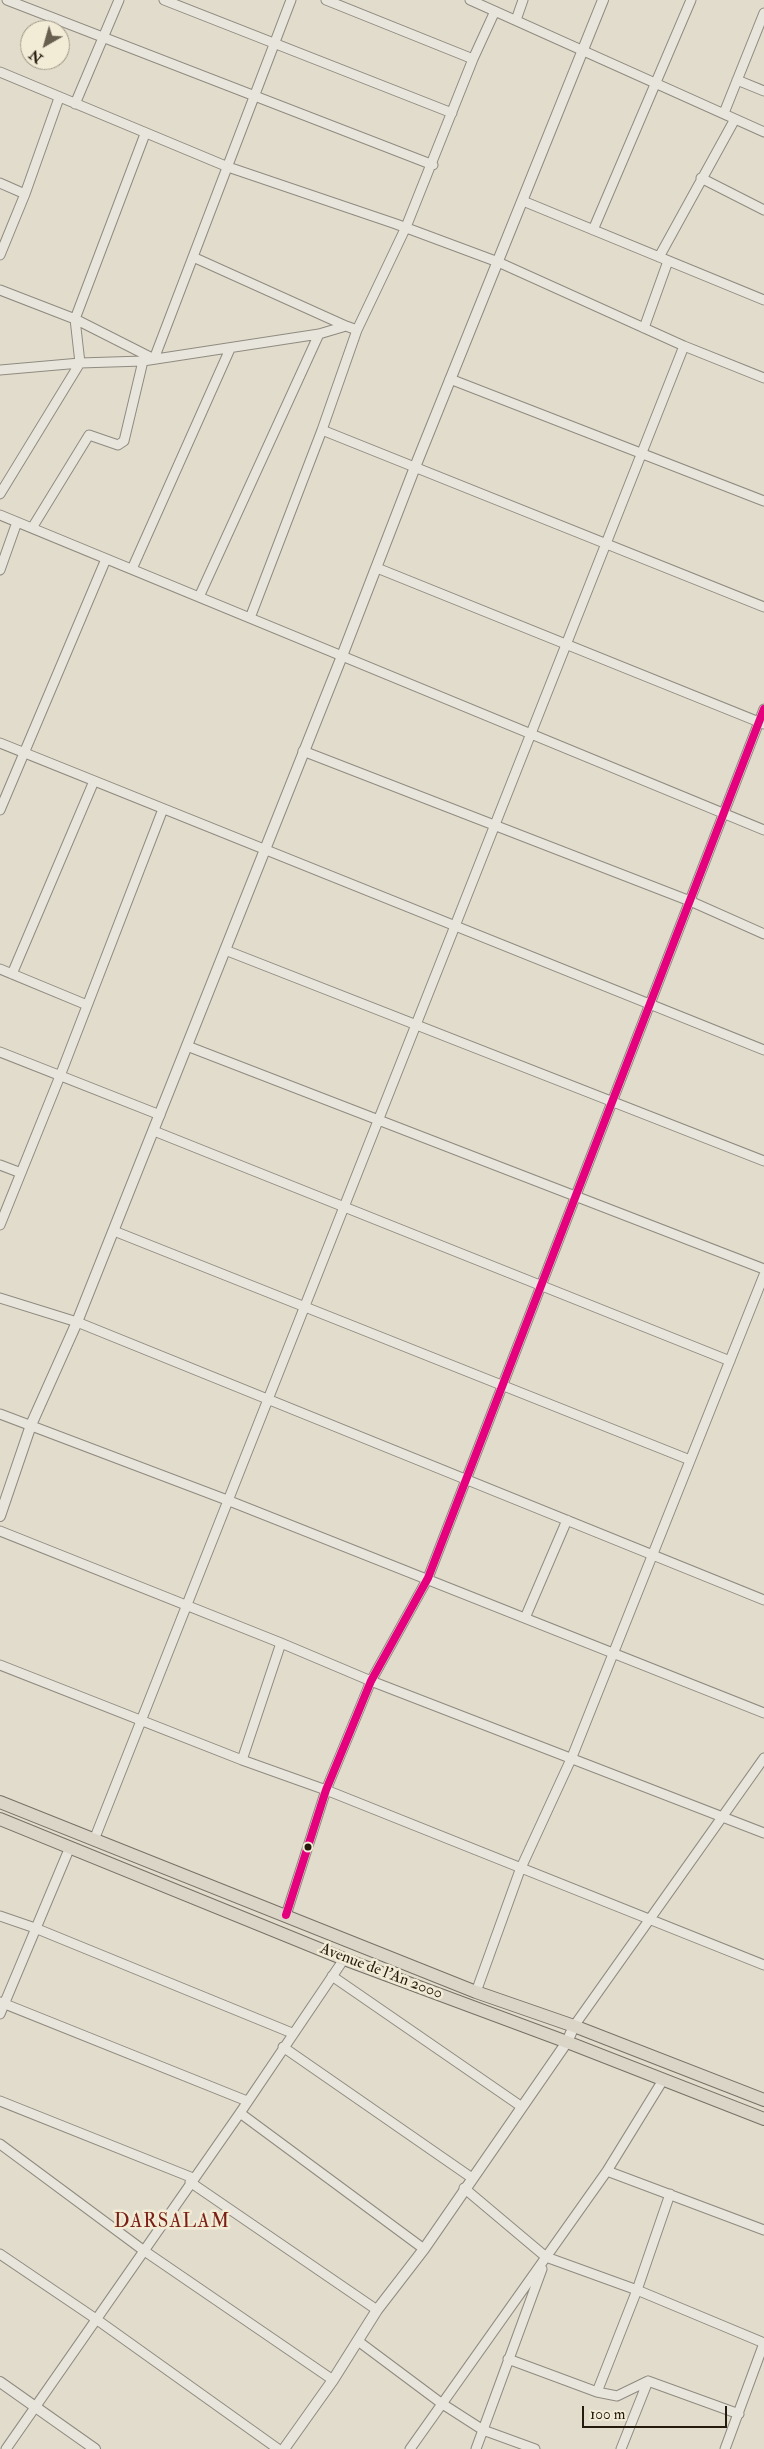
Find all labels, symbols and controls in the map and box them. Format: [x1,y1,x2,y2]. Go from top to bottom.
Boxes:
north arrow [20,20,70,70]
text: N [26,46,46,67]
unlabelled marker [303,1842,313,1852]
street label: Avenue de l'An 2000 [317,1940,445,2004]
district label: DARSALAM [113,2212,231,2234]
scale bar [584,2396,729,2428]
text: 100 m [590,2405,625,2424]

